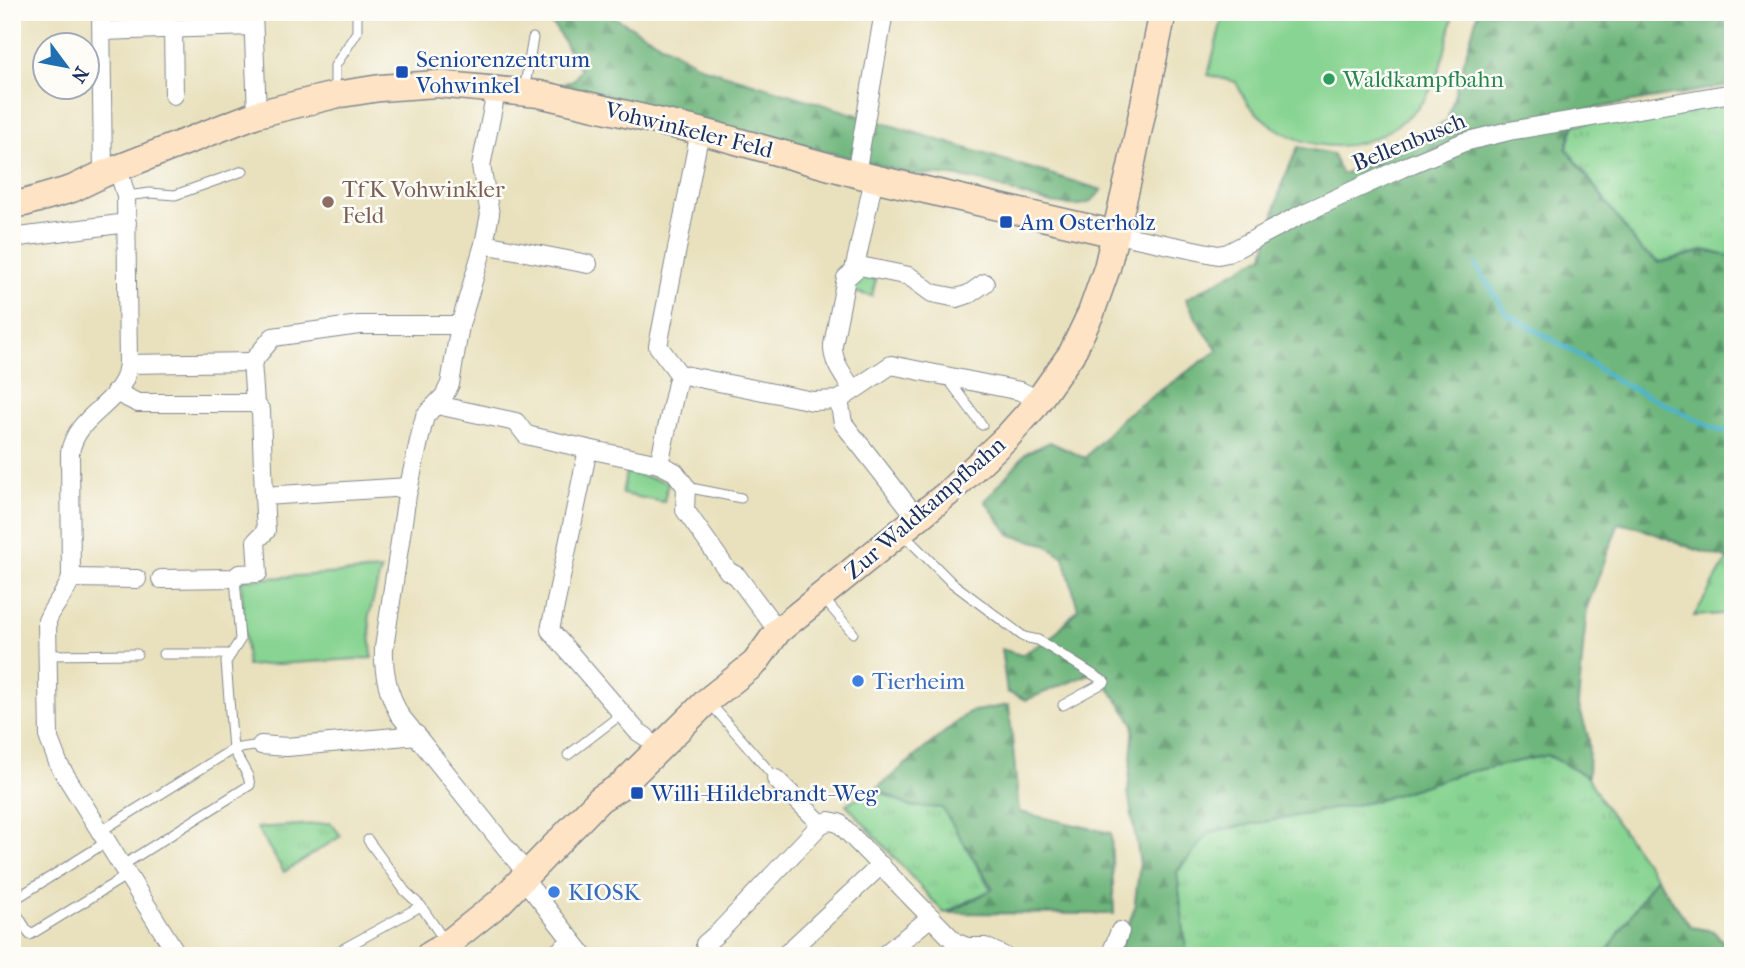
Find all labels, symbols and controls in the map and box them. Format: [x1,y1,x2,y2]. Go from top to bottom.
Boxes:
north arrow [32,32,102,102]
place label: Seniorenzentrum Vohwinkel [415,46,590,99]
text: N [66,63,93,87]
marker: Seniorenzentrum Vohwinkel [394,64,410,80]
place label: Waldkampfbahn [1342,66,1504,93]
marker: Waldkampfbahn [1321,71,1337,87]
street label: Vohwinkeler Feld [601,96,776,164]
street label: Bellenbusch [1348,107,1470,177]
place label: TfK Vohwinkler Feld [342,176,505,229]
marker: TfK Vohwinkler Feld [320,194,336,210]
place label: Am Osterholz [1019,209,1156,236]
marker: Am Osterholz [998,214,1014,230]
street label: Zur Waldkampfbahn [839,430,1011,585]
place label: Tierheim [872,668,965,695]
marker: Tierheim [850,673,866,689]
place label: Willi-Hildebrandt-Weg [650,780,879,807]
marker: Willi-Hildebrandt-Weg [629,785,645,801]
place label: KIOSK [568,879,642,906]
marker: KIOSK [546,884,562,900]

